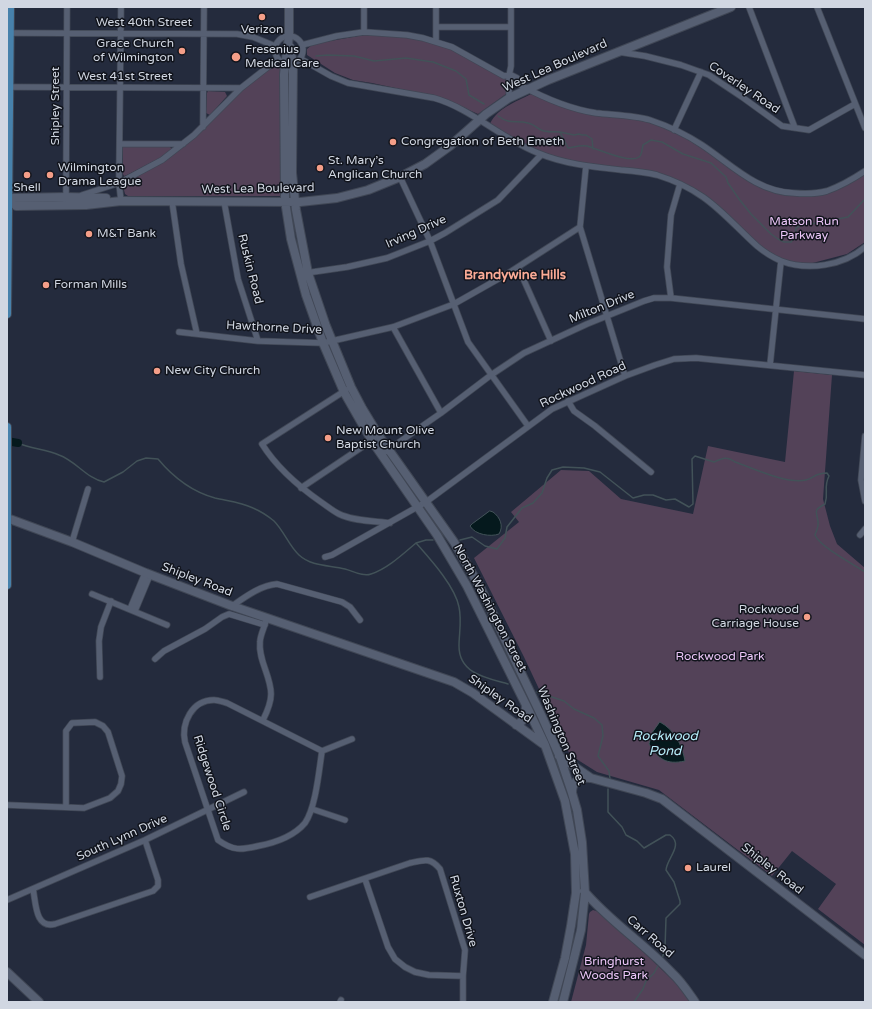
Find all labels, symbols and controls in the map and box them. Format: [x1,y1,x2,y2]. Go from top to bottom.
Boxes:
marker: Verizon [257,12,267,22]
street label: West 40th Street [96,16,192,30]
place label: Verizon [241,23,283,37]
street label: West Lea Boulevard [500,36,610,96]
place label: Grace Church of Wilmington [93,37,174,65]
place label: Fresenius Medical Care [245,43,319,71]
marker: Grace Church of Wilmington [177,46,187,56]
marker: Fresenius Medical Care [230,51,242,63]
street label: Coverley Road [706,59,782,117]
street label: Shipley Street [49,67,63,145]
street label: West 41st Street [78,70,172,84]
place label: Congregation of Beth Emeth [401,135,564,149]
marker: Congregation of Beth Emeth [388,137,398,147]
place label: St. Mary’s Anglican Church [328,154,422,182]
place label: Wilmington Drama League [58,161,141,189]
marker: St. Mary’s Anglican Church [315,163,325,173]
marker: Shell [22,170,32,180]
marker: Wilmington Drama League [45,170,55,180]
place label: Shell [13,181,41,195]
street label: West Lea Boulevard [201,181,315,197]
street label: Irving Drive [383,212,449,252]
park label: Matson Run Parkway [769,215,839,243]
place label: M&T Bank [97,227,156,241]
marker: M&T Bank [84,229,94,239]
street label: Ruskin Road [234,232,266,306]
district label: Brandywine Hills [464,268,566,284]
place label: Forman Mills [54,278,127,292]
marker: Forman Mills [41,280,51,290]
street label: Milton Drive [567,287,637,327]
street label: Hawthorne Drive [226,318,322,338]
street label: Rockwood Road [538,359,628,411]
place label: New City Church [165,364,260,378]
marker: New City Church [152,366,162,376]
place label: New Mount Olive Baptist Church [336,424,434,452]
marker: New Mount Olive Baptist Church [323,433,333,443]
street label: North Washington Street [450,542,530,674]
street label: Shipley Road [160,560,234,600]
place label: Rockwood Carriage House [711,603,799,631]
marker: Rockwood Carriage House [802,612,812,622]
park label: Rockwood Park [675,650,765,664]
street label: Shipley Road [465,672,535,726]
street label: Washington Street [534,684,588,788]
water label: Rockwood Pond [632,729,698,760]
street label: Ridgewood Circle [190,733,234,833]
street label: South Lynn Drive [74,812,170,864]
street label: Shipley Road [738,840,806,898]
place label: Laurel [696,861,731,875]
marker: Laurel [683,863,693,873]
street label: Ruxton Drive [446,873,480,949]
street label: Carr Road [624,913,676,961]
park label: Bringhurst Woods Park [580,955,648,983]

